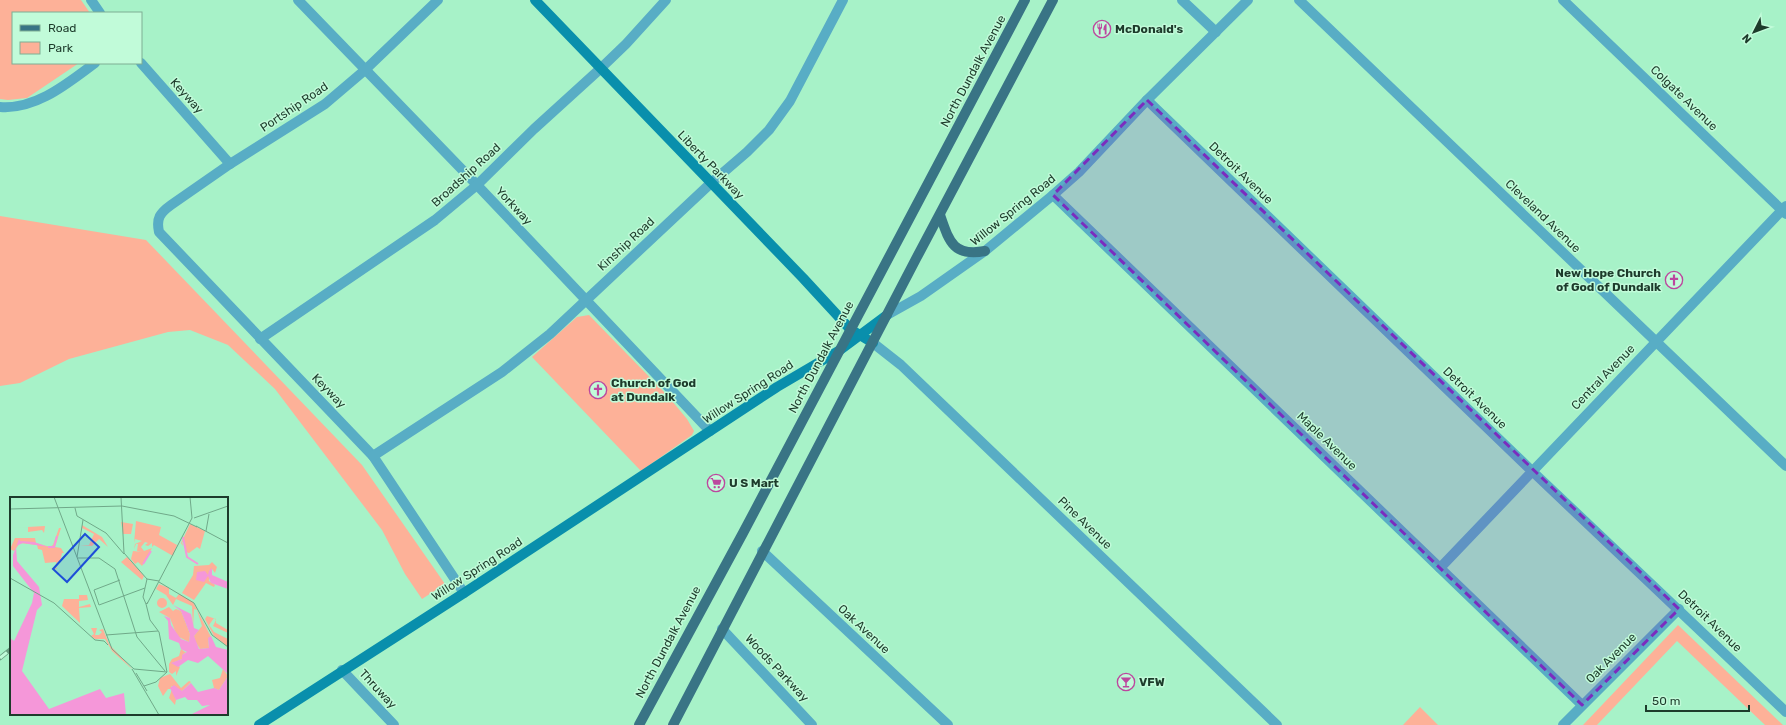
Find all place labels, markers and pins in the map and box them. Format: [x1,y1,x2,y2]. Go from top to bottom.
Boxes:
restaurant icon: McDonald's [1092,19,1112,39]
place label: McDonald's [1115,22,1183,36]
place label: New Hope Church of God of Dundalk [1555,266,1661,294]
church icon: New Hope Church of God of Dundalk [1664,270,1684,290]
place label: Church of God at Dundalk [611,376,696,404]
church icon: Church of God at Dundalk [588,380,608,400]
supermarket icon: U S Mart [706,473,726,493]
place label: U S Mart [729,476,779,490]
bar icon: VFW [1116,672,1136,692]
place label: VFW [1139,675,1165,689]

